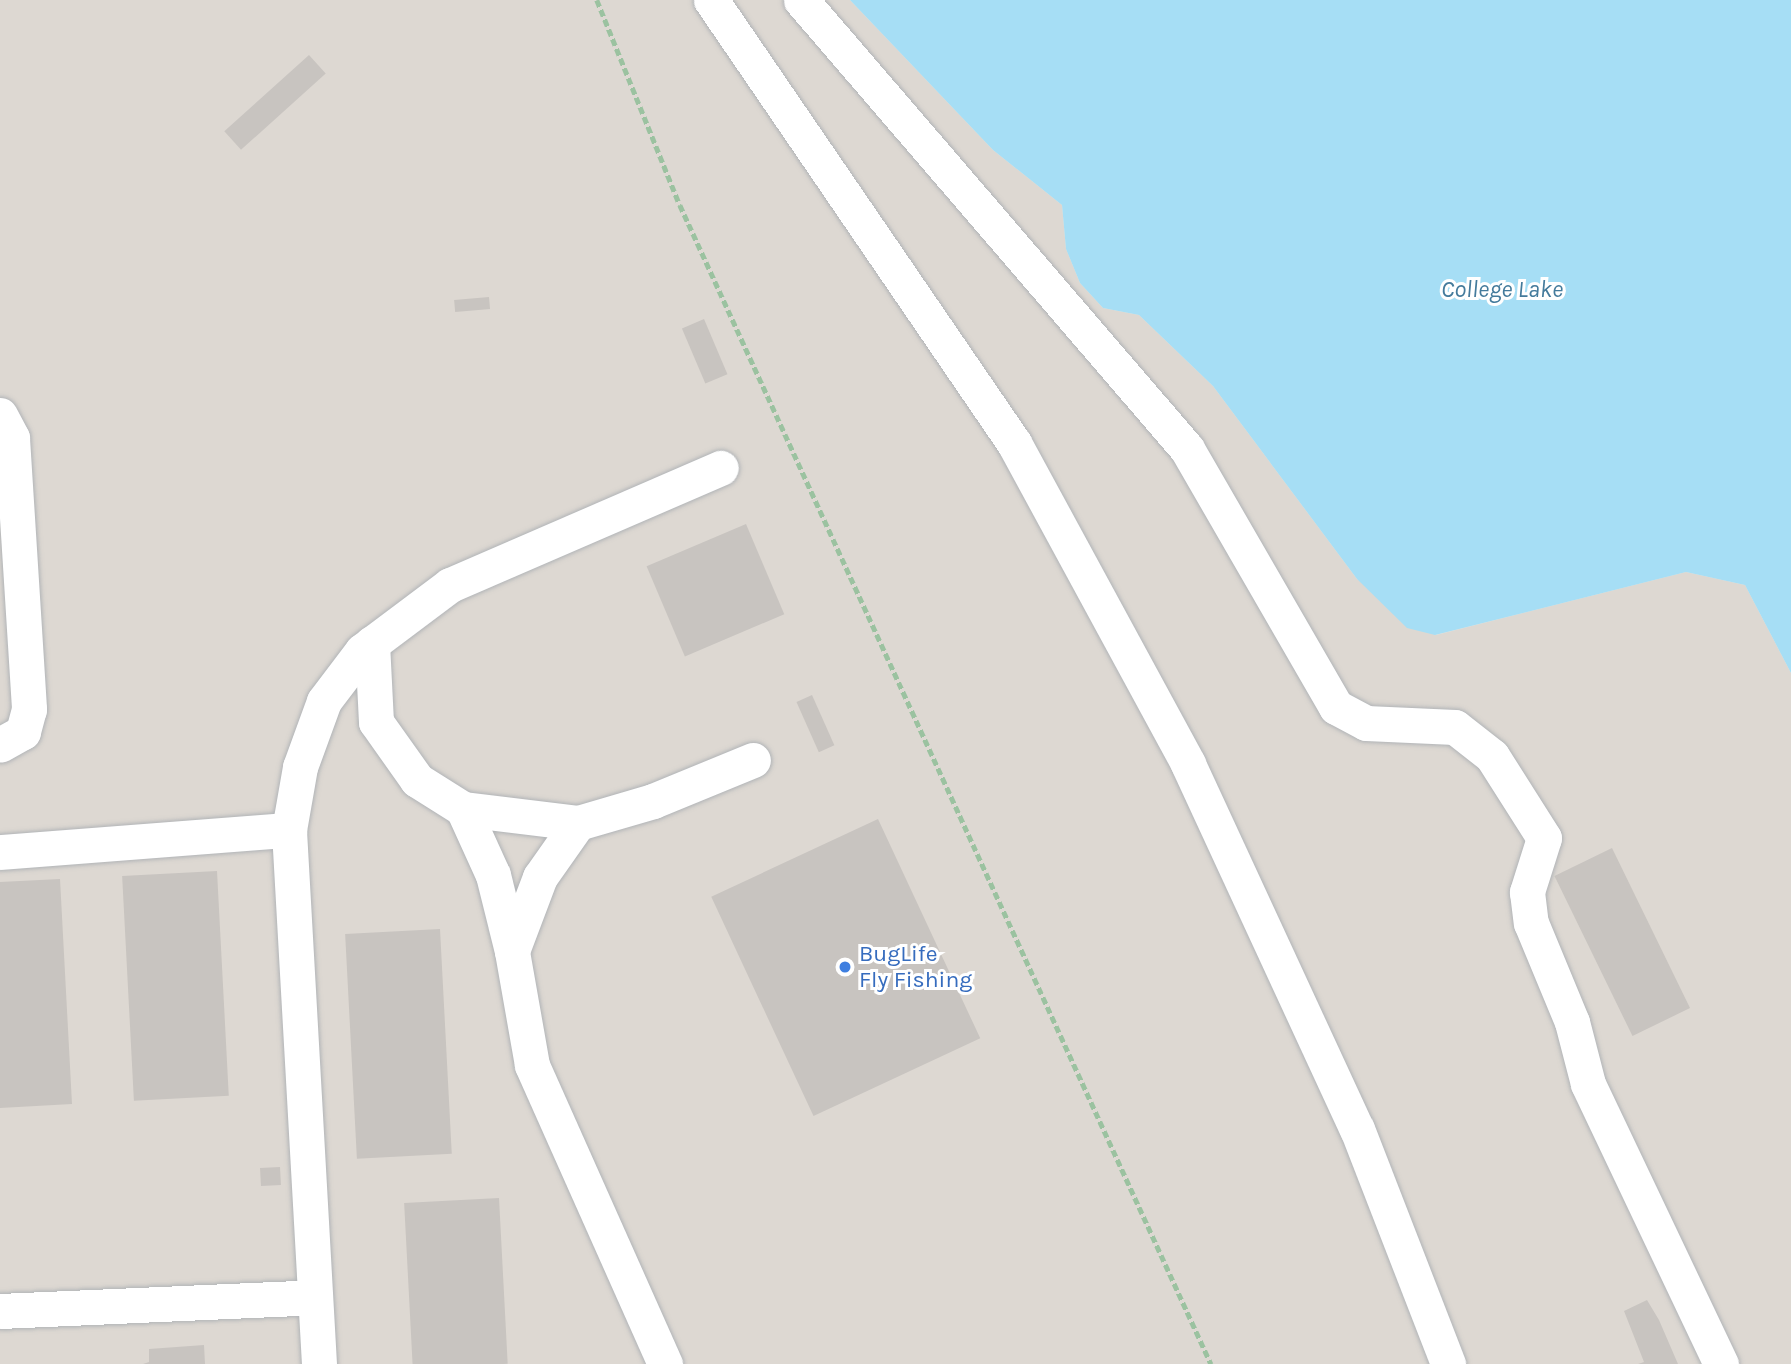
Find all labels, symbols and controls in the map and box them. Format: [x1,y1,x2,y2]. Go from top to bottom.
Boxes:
water label: College Lake [1441,276,1563,304]
place label: BugLife Fly Fishing [859,940,972,994]
marker: BugLife Fly Fishing [837,959,853,975]

